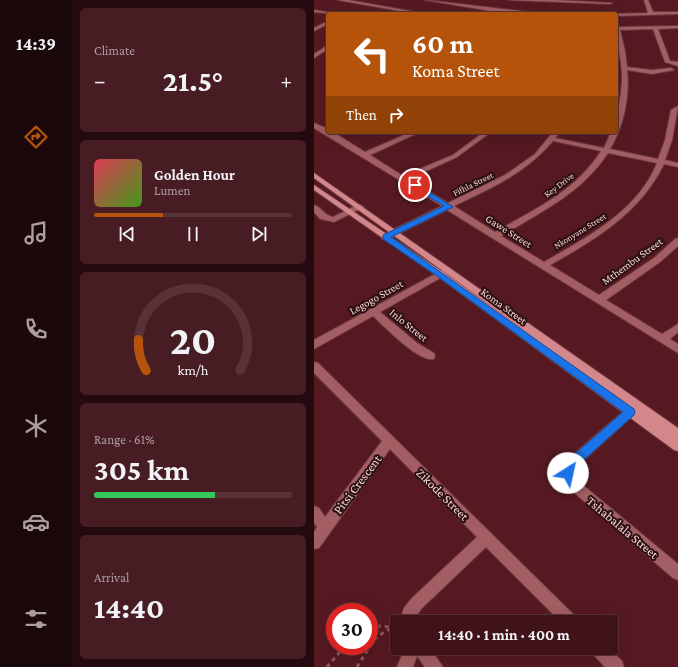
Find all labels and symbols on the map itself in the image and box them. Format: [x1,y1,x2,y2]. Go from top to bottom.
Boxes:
pin [398,168,432,202]
street label: Fifhla Street [451,170,496,198]
street label: Key Drive [542,171,576,199]
street label: Nkonyane Street [552,211,609,251]
street label: Gawe Street [483,212,535,250]
street label: Mthembu Street [599,235,665,287]
street label: Legogo Street [347,277,406,318]
street label: Koma Street [479,285,529,327]
street label: Inlo Street [388,306,431,344]
street label: Pitsi Crescent [330,451,385,517]
position arrow [547,452,589,494]
street label: Zikode Street [413,465,473,524]
street label: Tshabalala Street [584,493,662,562]
speed limit sign: 30 [326,603,378,655]

